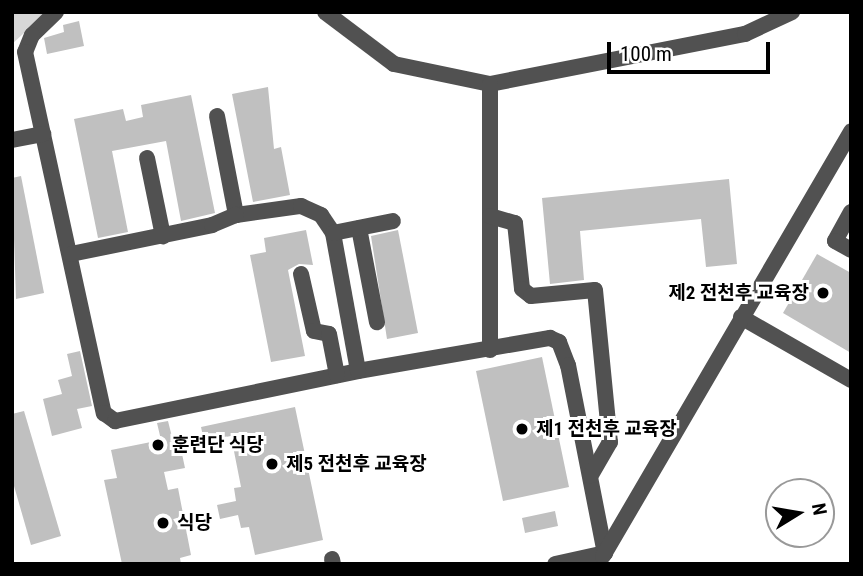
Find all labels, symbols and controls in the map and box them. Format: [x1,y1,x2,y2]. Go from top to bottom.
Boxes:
scale bar [611,28,774,72]
text: 100 m [620,42,672,66]
place label: 제2 전천후 교육장 [668,282,809,304]
marker: 제2 전천후 교육장 [815,285,831,301]
place label: 제1 전천후 교육장 [536,418,677,440]
marker: 제1 전천후 교육장 [514,421,530,437]
place label: 훈련단 식당 [172,434,264,456]
marker: 훈련단 식당 [150,437,166,453]
place label: 제5 전천후 교육장 [286,453,427,475]
marker: 제5 전천후 교육장 [264,456,280,472]
north arrow [765,478,835,548]
text: N [807,501,832,517]
place label: 식당 [177,512,212,534]
marker: 식당 [155,515,171,531]

